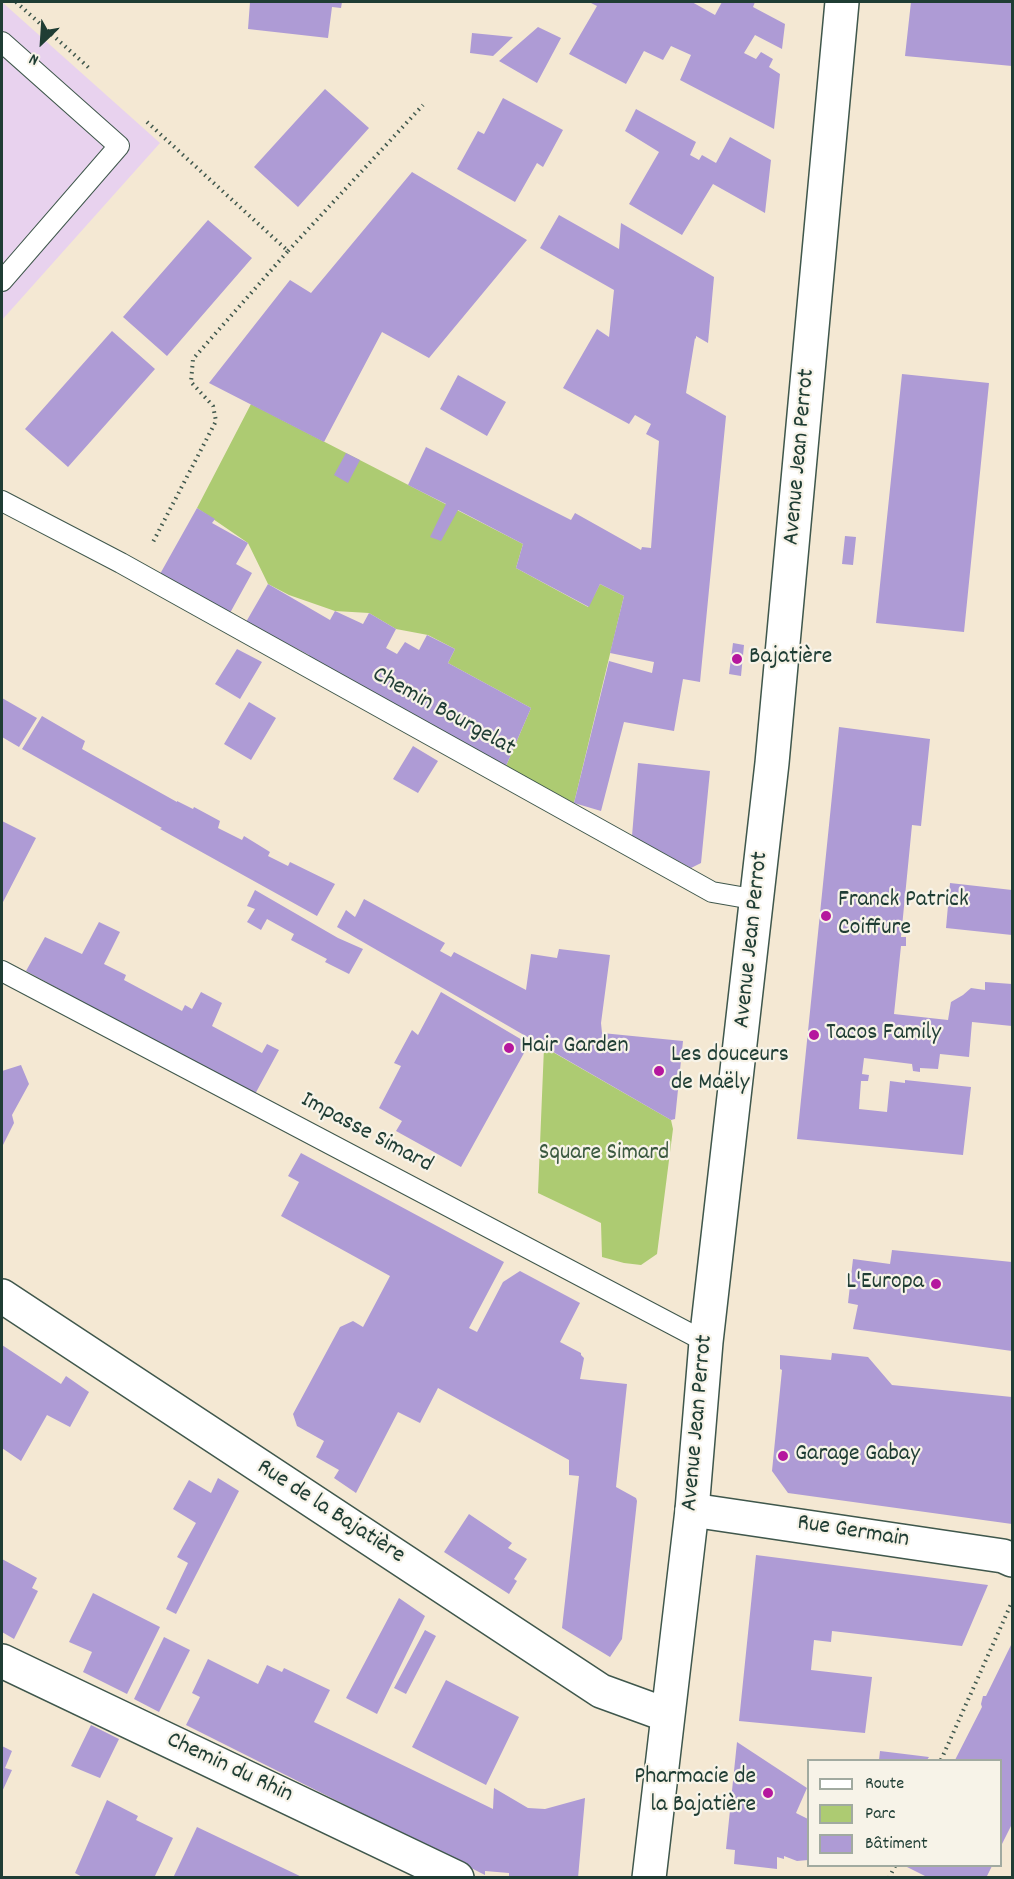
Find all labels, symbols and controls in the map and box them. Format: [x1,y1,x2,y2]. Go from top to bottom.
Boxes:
north arrow [12,12,72,72]
text: N [26,47,43,71]
street label: Avenue Jean Perrot [779,368,823,546]
place label: Bajatière [749,645,832,673]
marker: Bajatière [730,652,744,666]
street label: Chemin Bourgelat [366,662,520,764]
street label: Avenue Jean Perrot [729,850,777,1030]
place label: Franck Patrick Coiffure [838,888,969,944]
marker: Franck Patrick Coiffure [819,909,833,923]
place label: Tacos Family [826,1021,941,1049]
marker: Tacos Family [807,1028,821,1042]
place label: Hair Garden [521,1034,629,1062]
marker: Hair Garden [502,1041,516,1055]
place label: Les douceurs de Maëly [671,1043,789,1099]
marker: Les douceurs de Maëly [652,1064,666,1078]
street label: Impasse Simard [295,1087,437,1181]
park label: Square Simard [539,1141,669,1169]
place label: L'Europa [846,1270,924,1298]
marker: L'Europa [929,1277,943,1291]
street label: Avenue Jean Perrot [677,1334,721,1512]
place label: Garage Gabay [795,1442,920,1470]
marker: Garage Gabay [776,1449,790,1463]
street label: Rue de la Bajatière [250,1454,410,1572]
street label: Rue Germain [795,1510,911,1556]
street label: Chemin du Rhin [161,1727,297,1811]
legend [807,1759,1002,1867]
place label: Pharmacie de la Bajatière [634,1765,756,1821]
text: Route [865,1772,904,1797]
marker: Pharmacie de la Bajatière [761,1786,775,1800]
text: Parc [865,1802,896,1827]
text: Bâtiment [865,1832,928,1857]

